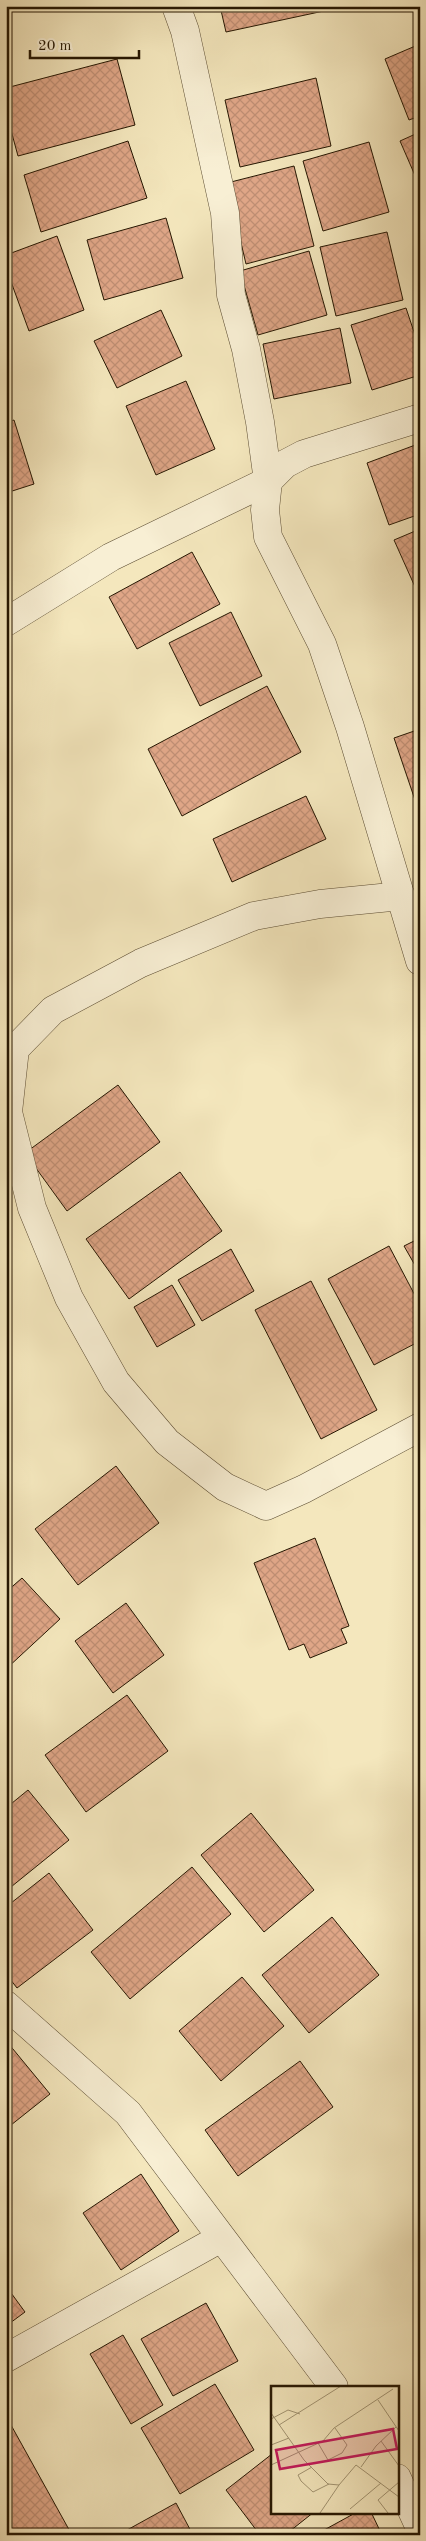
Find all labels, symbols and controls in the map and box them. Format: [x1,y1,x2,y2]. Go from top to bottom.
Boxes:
scale bar [30,28,139,60]
text: 20 m [38,39,72,54]
inset map [271,2386,398,2514]

